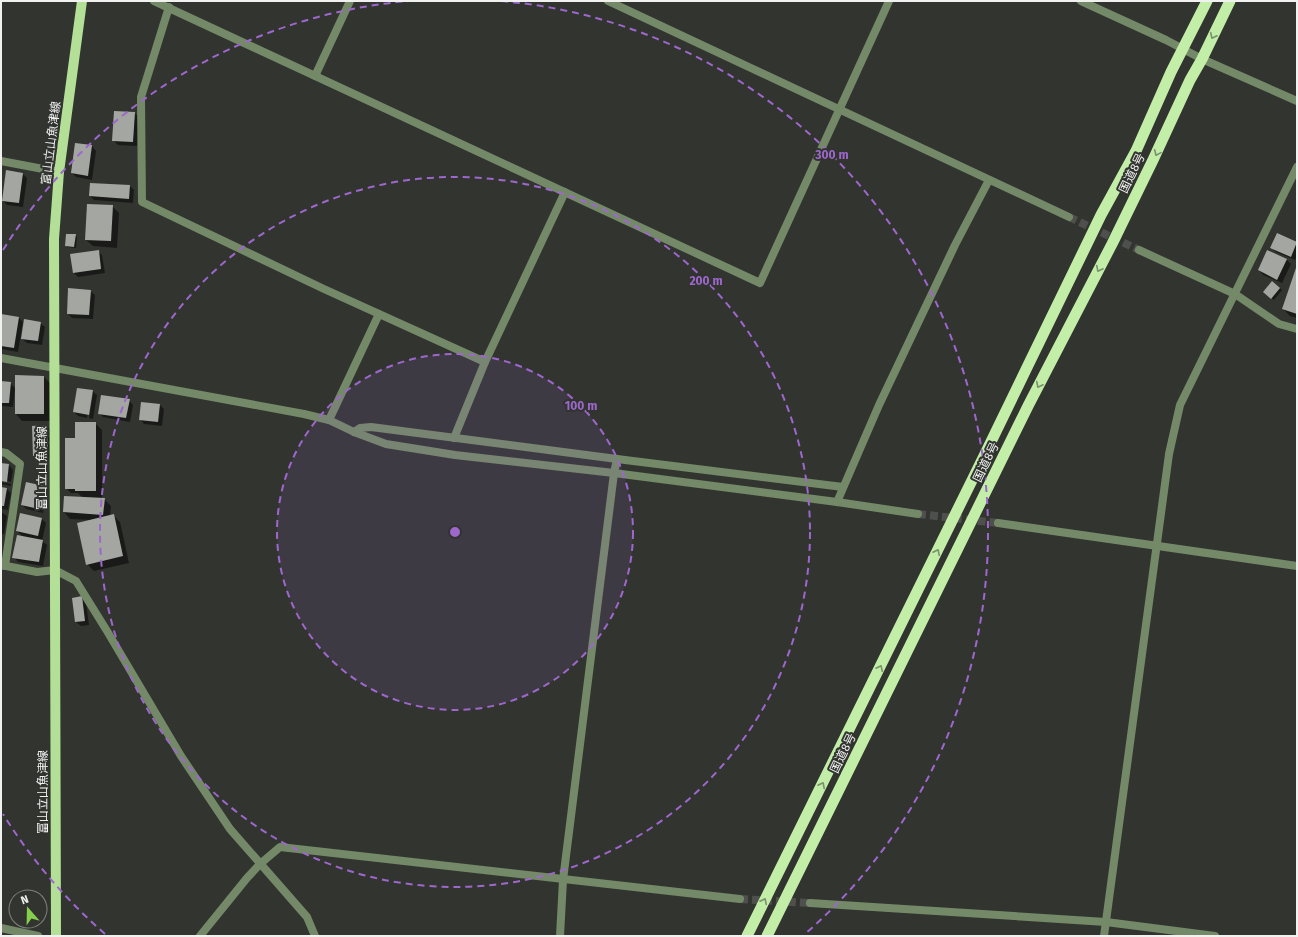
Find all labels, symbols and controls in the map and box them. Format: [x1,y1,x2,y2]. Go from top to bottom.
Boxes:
one-way arrow [1210,32,1218,39]
street label: 富山立山魚津線 [39,100,63,186]
text: 300 m [814,148,849,162]
one-way arrow [1153,149,1161,156]
street label: 国道8号 [1116,151,1148,195]
one-way arrow [1096,265,1104,273]
text: 200 m [689,274,723,288]
one-way arrow [1036,381,1044,388]
text: 100 m [565,399,597,413]
street label: 富山立山魚津線 [35,426,49,510]
street label: 国道8号 [970,440,1002,484]
centre of rings [448,525,462,539]
one-way arrow [932,548,940,556]
one-way arrow [875,665,883,673]
street label: 国道8号 [827,731,859,775]
street label: 富山立山魚津線 [36,750,50,834]
one-way arrow [817,781,825,789]
north arrow [8,889,48,929]
text: N [19,893,30,907]
one-way arrow [759,898,767,905]

